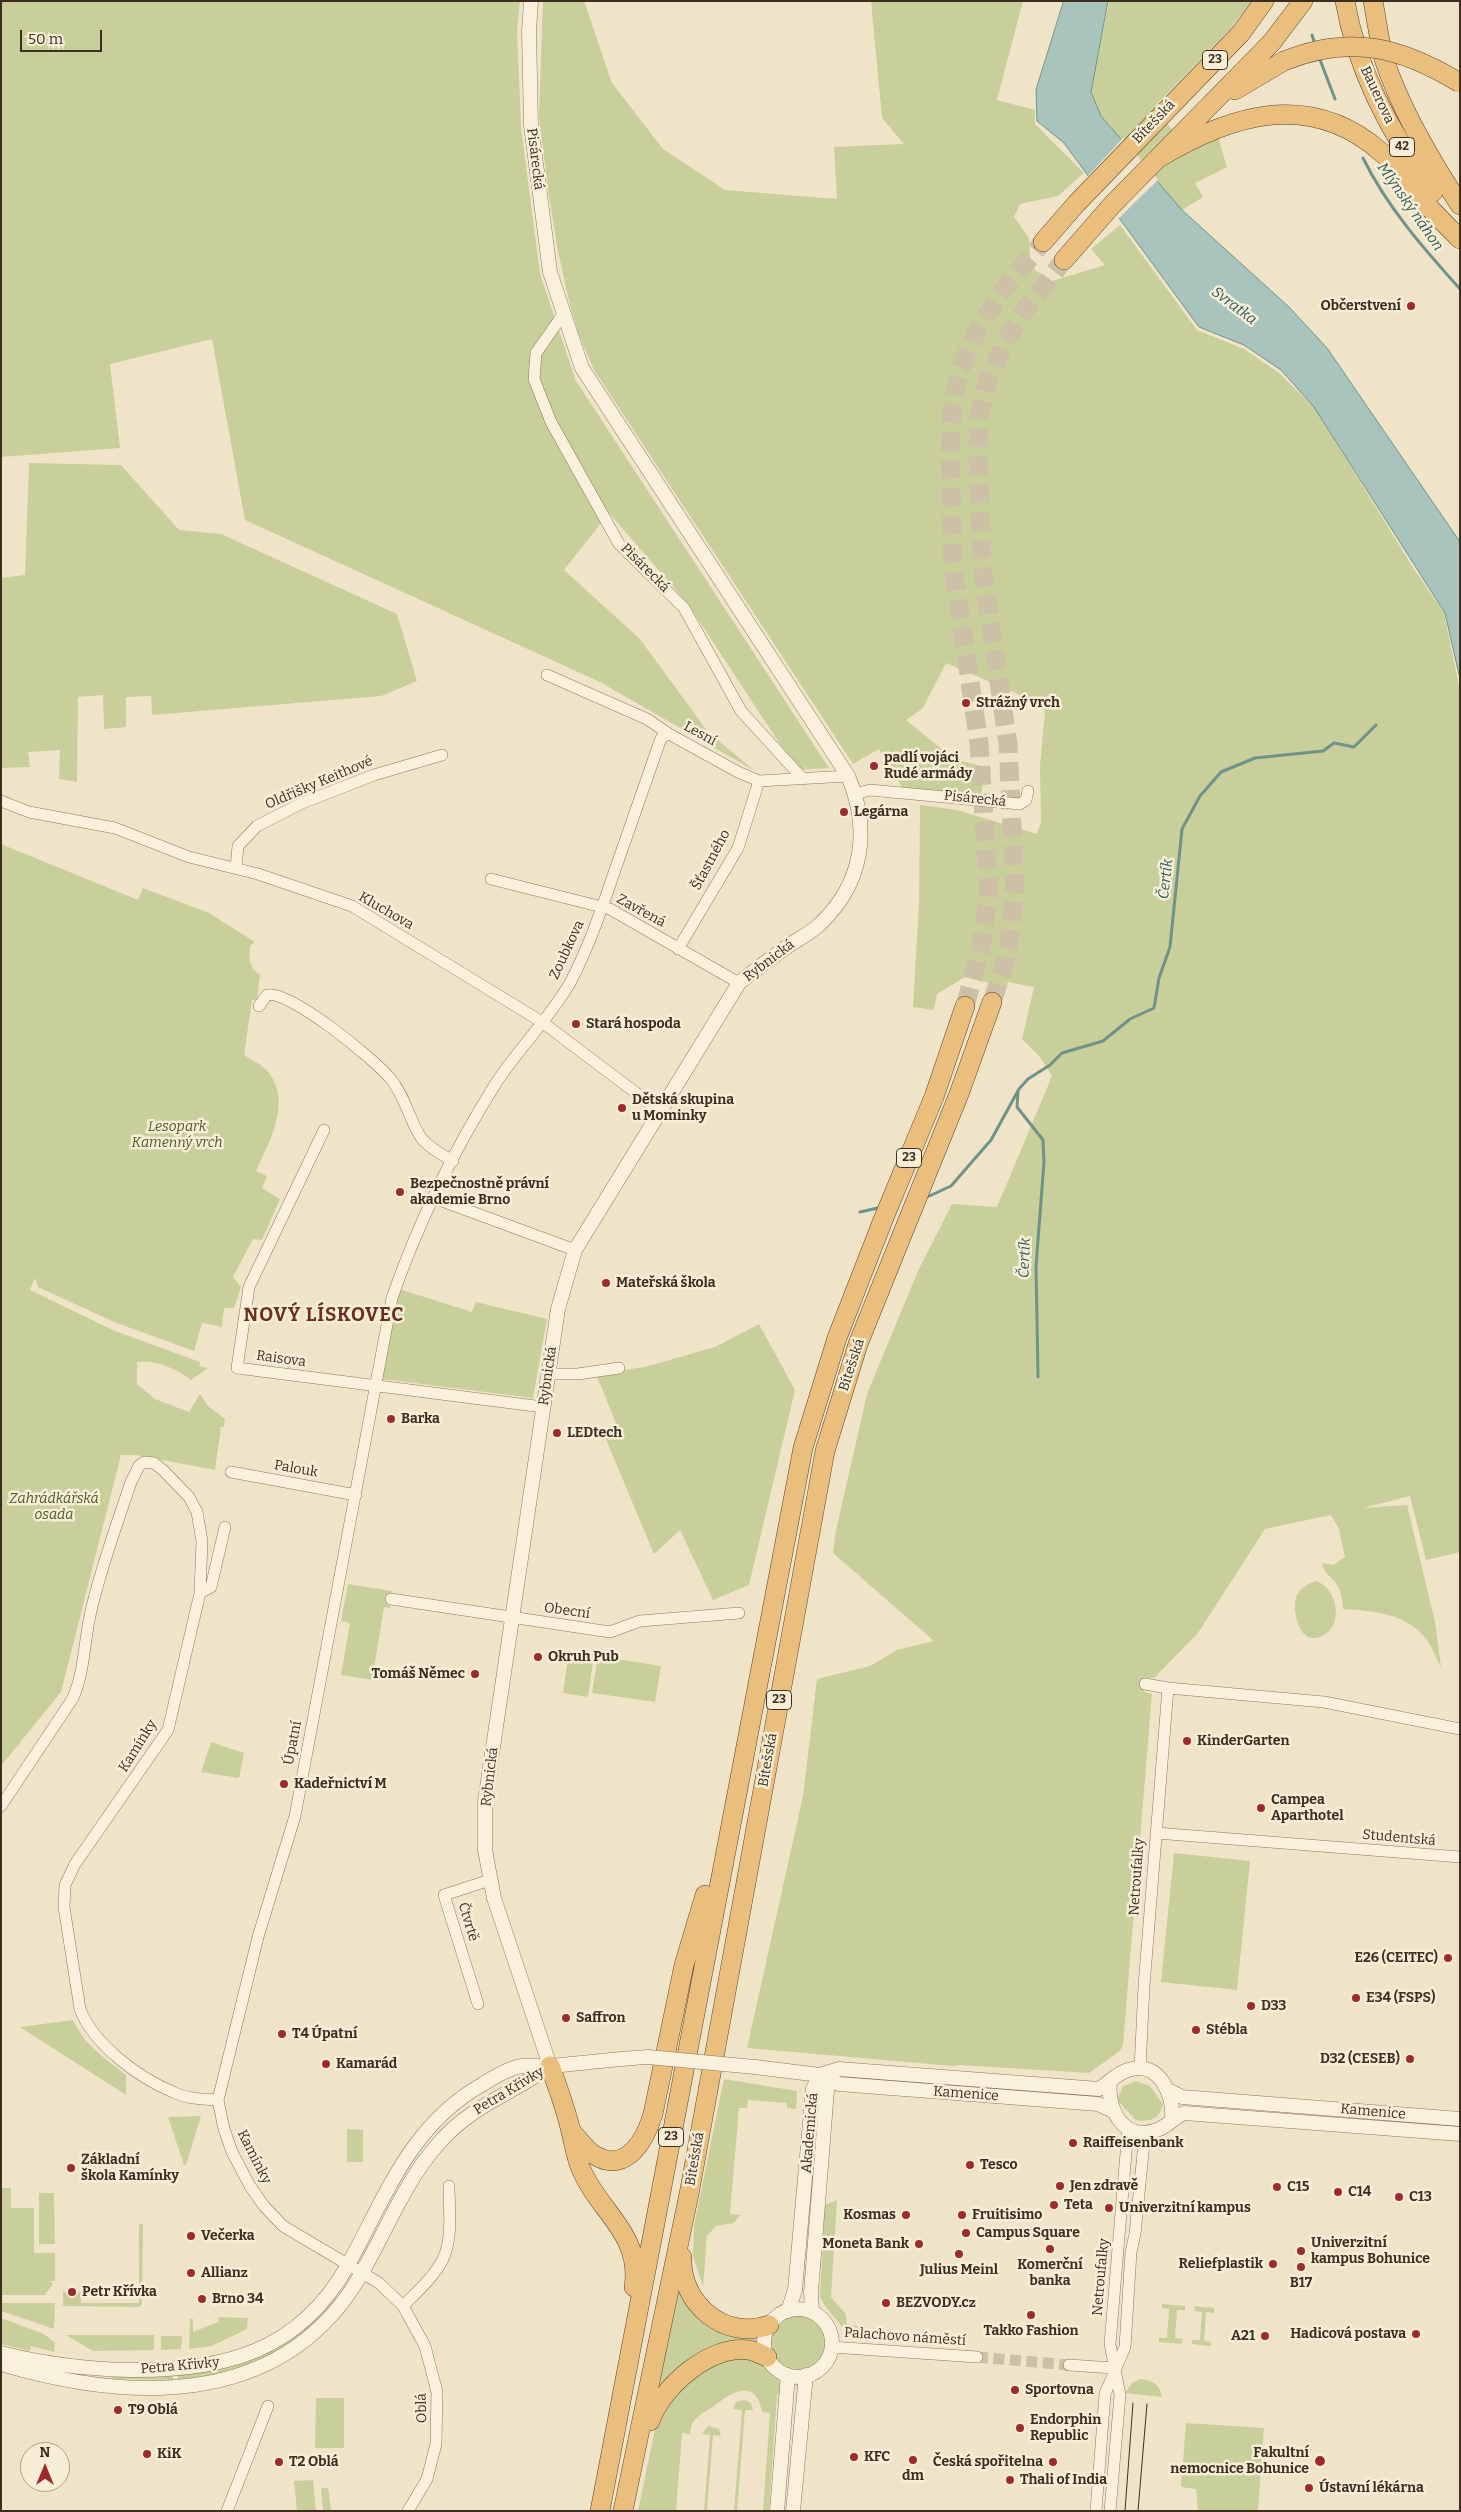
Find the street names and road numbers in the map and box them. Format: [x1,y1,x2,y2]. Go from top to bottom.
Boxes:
road number: 23 [1202,50,1228,70]
street label: Bauerova [1356,64,1398,126]
street label: Bítešská [1129,97,1179,147]
street label: Pisárecká [523,127,547,191]
road number: 42 [1390,138,1414,156]
street label: Pisárecká [617,540,673,596]
street label: Lesní [681,718,719,750]
street label: Oldřišky Keithové [263,753,375,813]
street label: Pisárecká [943,787,1007,811]
street label: Šťastného [688,827,734,893]
street label: Kluchova [355,889,417,933]
street label: Zavřená [614,891,668,931]
street label: Zoubkova [546,918,588,982]
street label: Rybnická [740,936,798,986]
road number: 23 [896,1148,922,1168]
street label: Bítešská [836,1337,868,1393]
street label: Rybnická [536,1345,560,1407]
street label: Raisova [255,1347,307,1371]
street label: Palouk [273,1457,319,1481]
street label: Obecní [543,1599,591,1623]
road number: 23 [766,1690,792,1710]
street label: Kamínky [115,1717,161,1775]
street label: Úpatní [281,1720,305,1766]
street label: Bítešská [755,1732,781,1788]
street label: Rybnická [478,1746,502,1808]
street label: Studentská [1362,1826,1436,1850]
street label: Netroufalky [1126,1838,1148,1916]
street label: Čtvrtě [454,1901,482,1943]
street label: Petra Křivky [471,2063,547,2119]
street label: Kamenice [933,2083,999,2105]
street label: Akademická [798,2092,822,2174]
street label: Kamenice [1340,2101,1406,2123]
street label: Kamínky [233,2127,275,2187]
road number: 23 [658,2128,684,2146]
street label: Bítešská [682,2131,708,2187]
street label: Netroufalky [1089,2237,1113,2317]
street label: Palachovo náměstí [844,2324,966,2350]
street label: Petra Křivky [140,2354,220,2378]
street label: Oblá [413,2393,431,2423]

